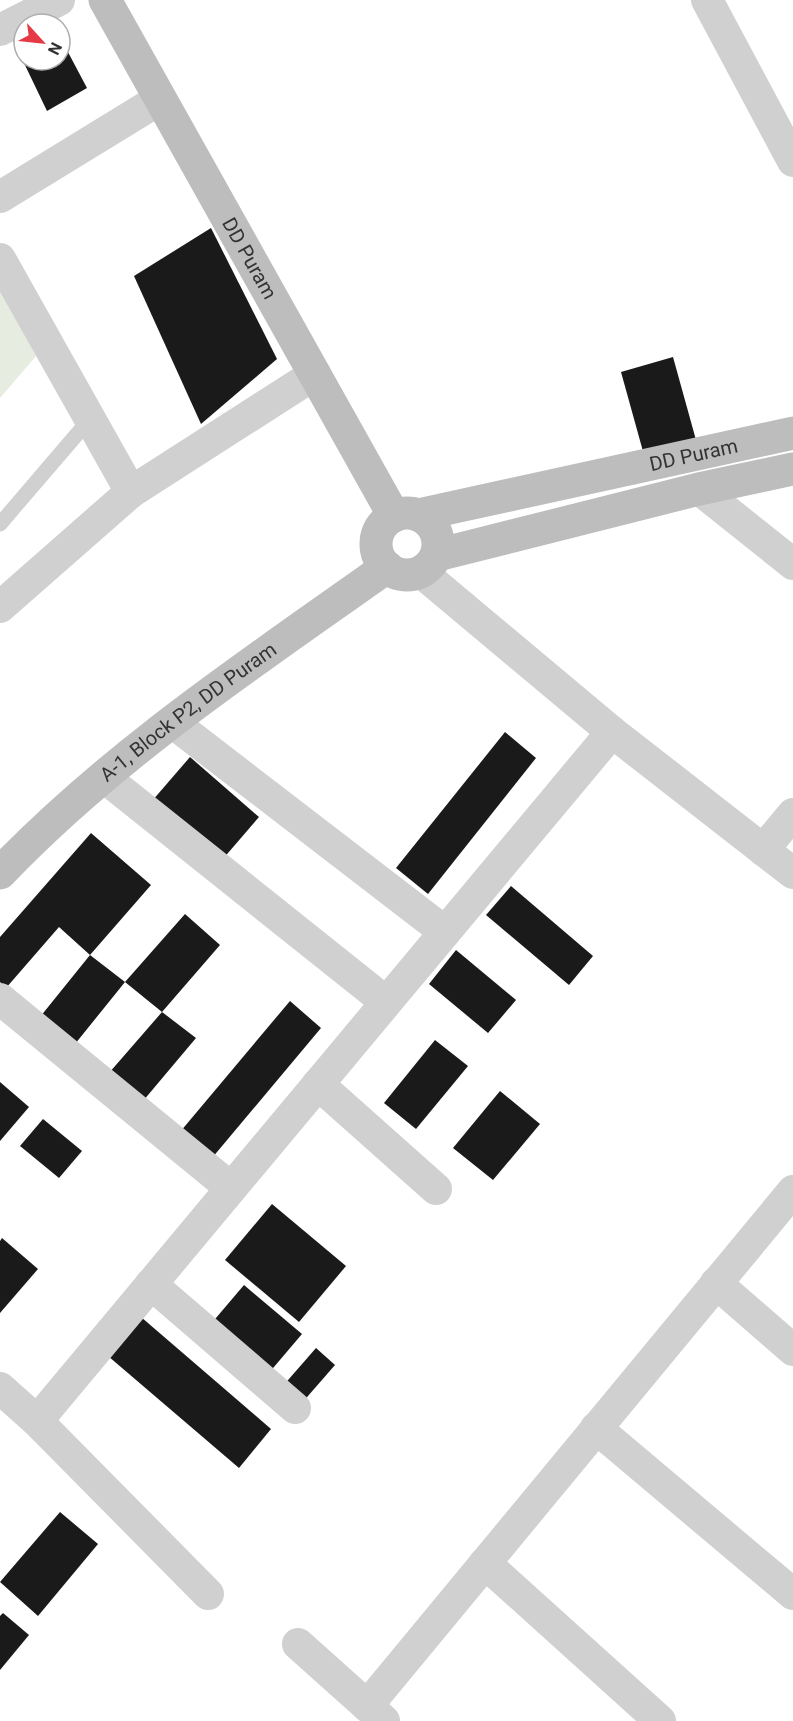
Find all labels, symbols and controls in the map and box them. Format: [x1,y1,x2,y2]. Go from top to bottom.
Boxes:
north arrow [12,12,72,72]
text: N [44,39,66,58]
street label: DD Puram [217,213,282,303]
street label: DD Puram [647,433,740,476]
street label: A-1, Block P2, DD Puram [95,637,281,787]

